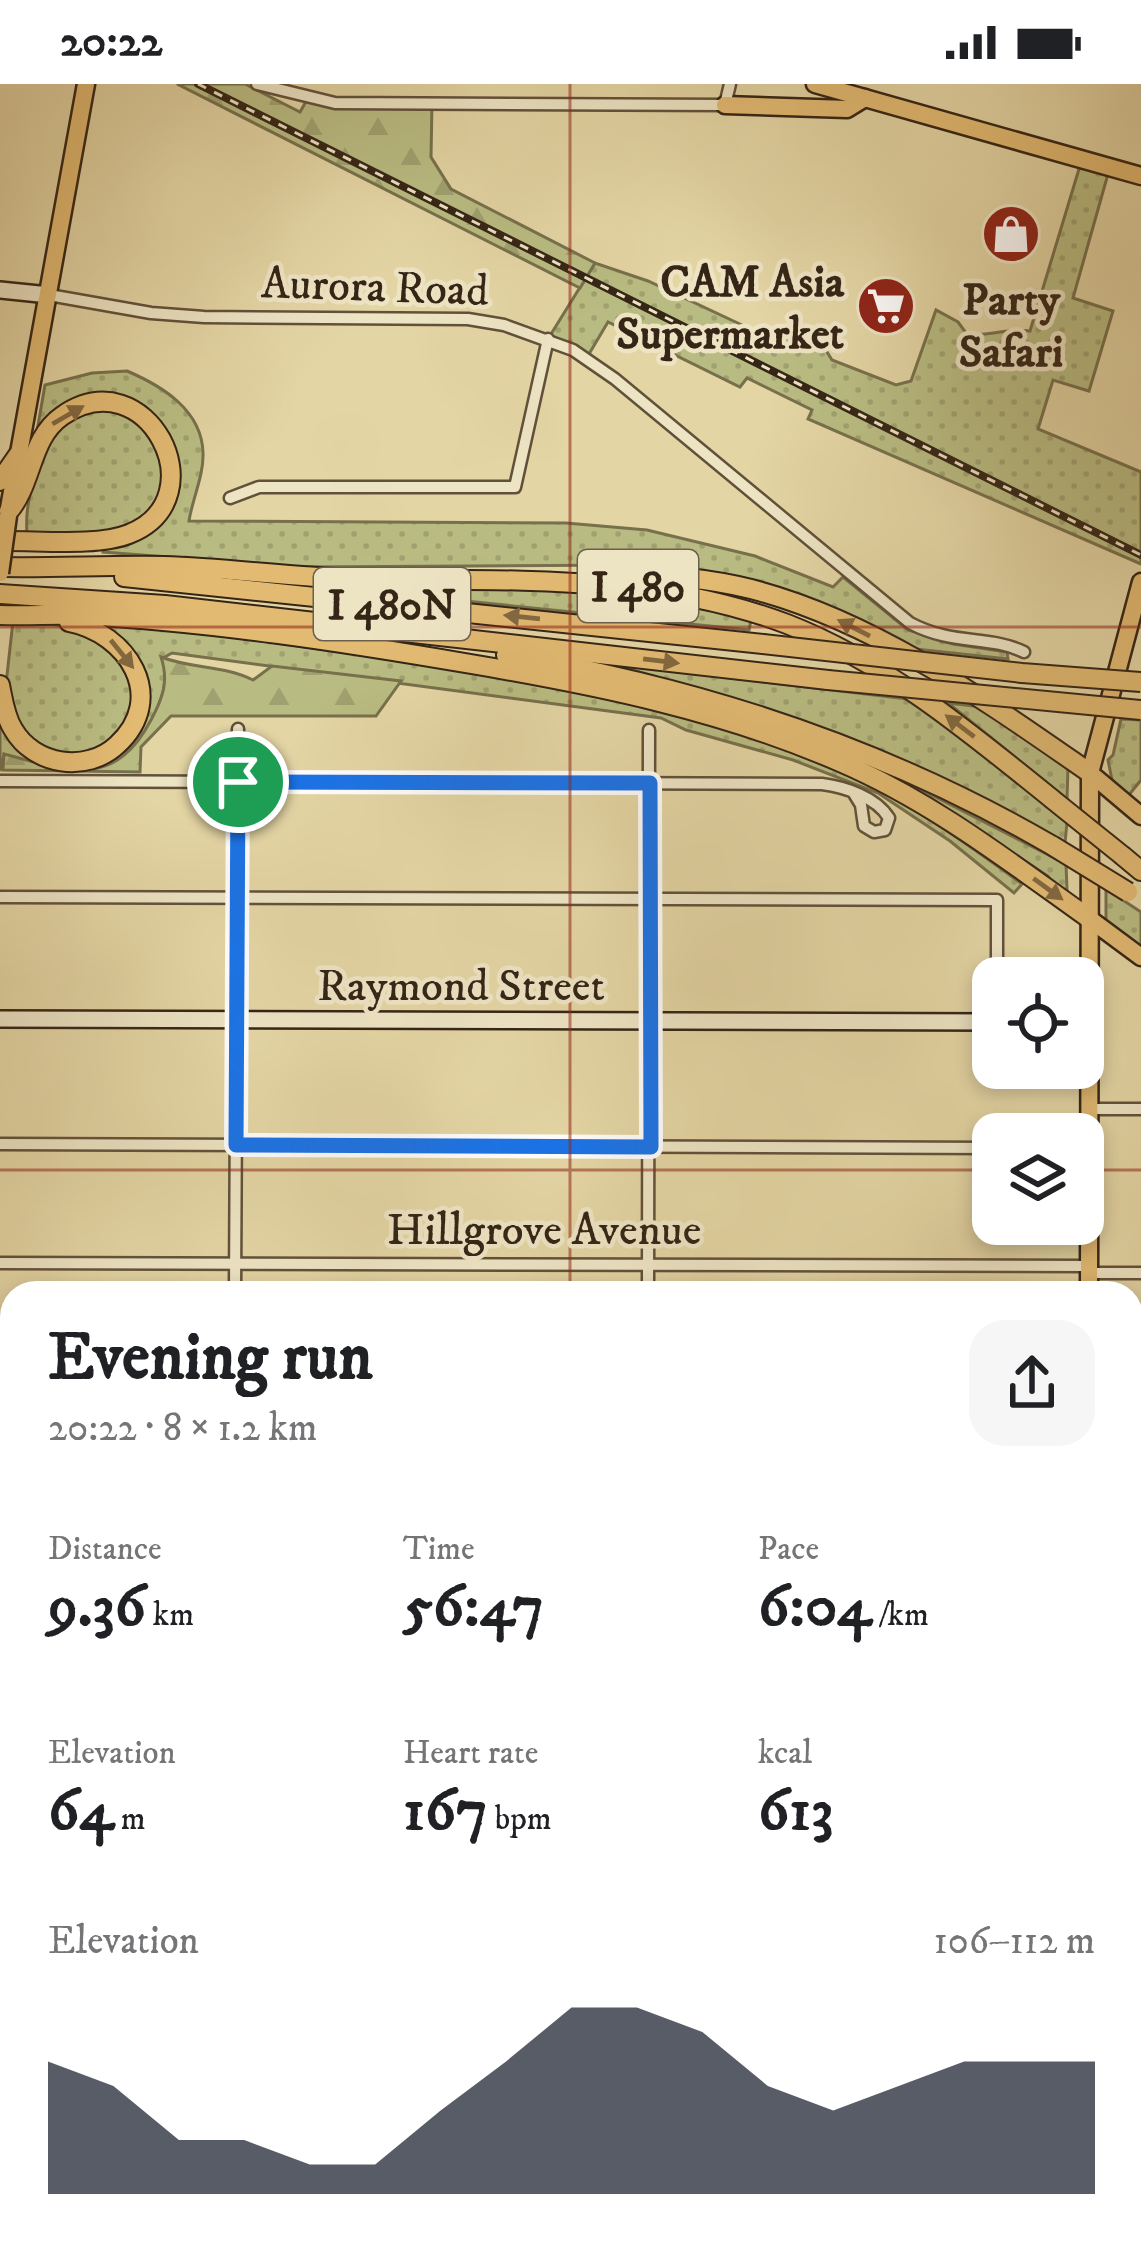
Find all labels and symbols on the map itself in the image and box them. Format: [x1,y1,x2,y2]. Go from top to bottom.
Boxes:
shop icon: Party Safari [980,203,1042,265]
place label: CAM Asia Supermarket [616,255,845,363]
street label: Aurora Road [260,256,490,320]
place label: Party Safari [959,273,1063,381]
supermarket icon: CAM Asia Supermarket [855,275,917,337]
one-way arrow [51,405,85,426]
road number: I 480 [578,550,698,622]
road number: I 480N [314,568,470,640]
one-way arrow [503,607,540,626]
one-way arrow [837,619,871,639]
one-way arrow [109,638,134,669]
one-way arrow [643,651,680,670]
one-way arrow [945,714,976,738]
pin [187,731,289,833]
one-way arrow [1032,877,1064,900]
street label: Raymond Street [317,959,605,1015]
street label: Hillgrove Avenue [387,1203,701,1259]

